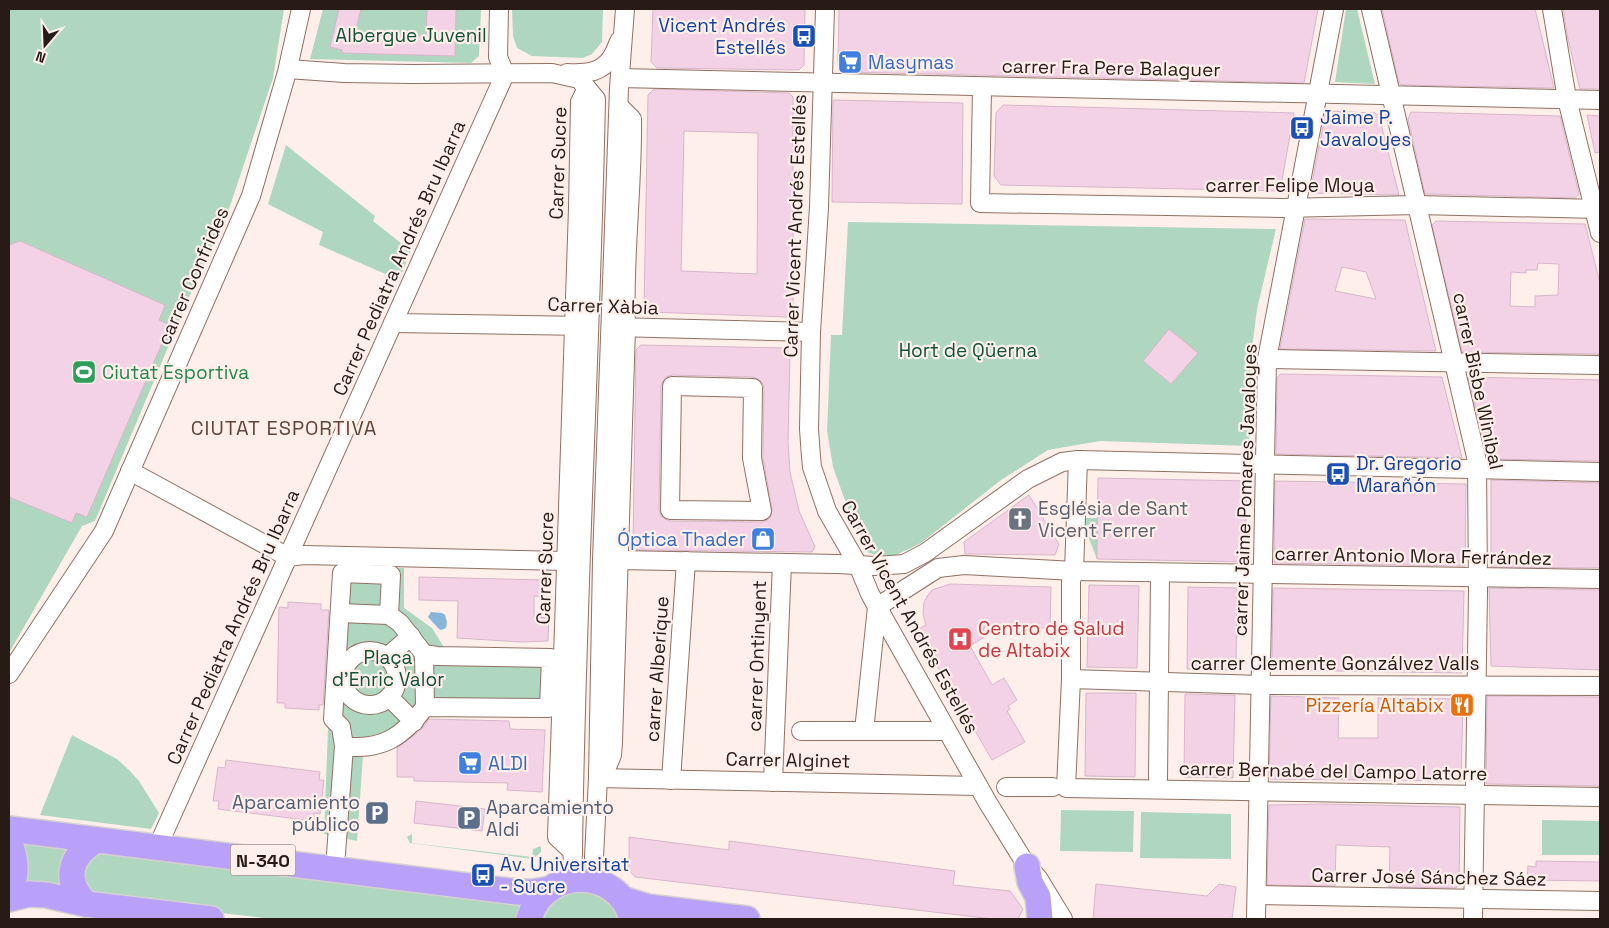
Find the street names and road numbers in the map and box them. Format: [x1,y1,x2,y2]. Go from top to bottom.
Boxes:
street label: carrer Fra Pere Balaguer [1001,54,1221,82]
street label: Carrer Vicent Andrés Estellés [778,94,812,358]
street label: Carrer Sucre [544,106,572,220]
street label: Carrer Pediatra Andrés Bru Ibarra [327,116,471,400]
street label: carrer Felipe Moya [1205,173,1375,198]
street label: carrer Confrides [151,203,235,349]
street label: carrer Bisbe Winibal [1447,290,1509,472]
street label: Carrer Xàbia [547,292,659,320]
street label: carrer Jaime Pomares Javaloyes [1227,343,1263,637]
street label: Carrer Pediatra Andrés Bru Ibarra [161,485,305,769]
street label: Carrer Vicent Andrés Estellés [835,496,985,738]
street label: Carrer Sucre [531,511,559,625]
street label: carrer Antonio Mora Ferrández [1274,541,1552,571]
street label: carrer Ontinyent [742,580,772,732]
street label: carrer Alberique [639,595,675,743]
street label: carrer Clemente Gonzálvez Valls [1190,651,1480,676]
street label: Carrer Alginet [725,746,851,774]
street label: carrer Bernabé del Campo Latorre [1178,756,1488,786]
road number: N-340 [230,844,296,876]
street label: Carrer José Sánchez Sáez [1311,862,1547,892]

